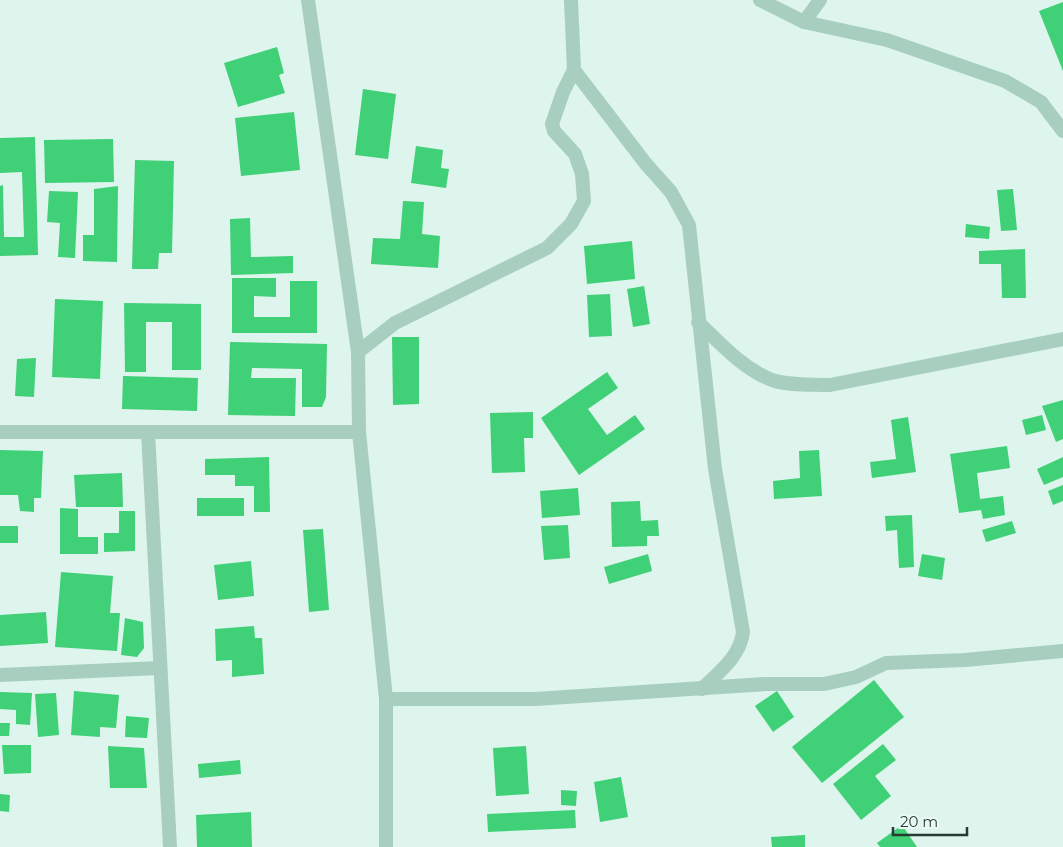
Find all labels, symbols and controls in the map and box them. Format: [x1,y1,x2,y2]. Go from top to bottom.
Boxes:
scale bar [893,804,967,836]
text: 20 m [900,812,938,831]

